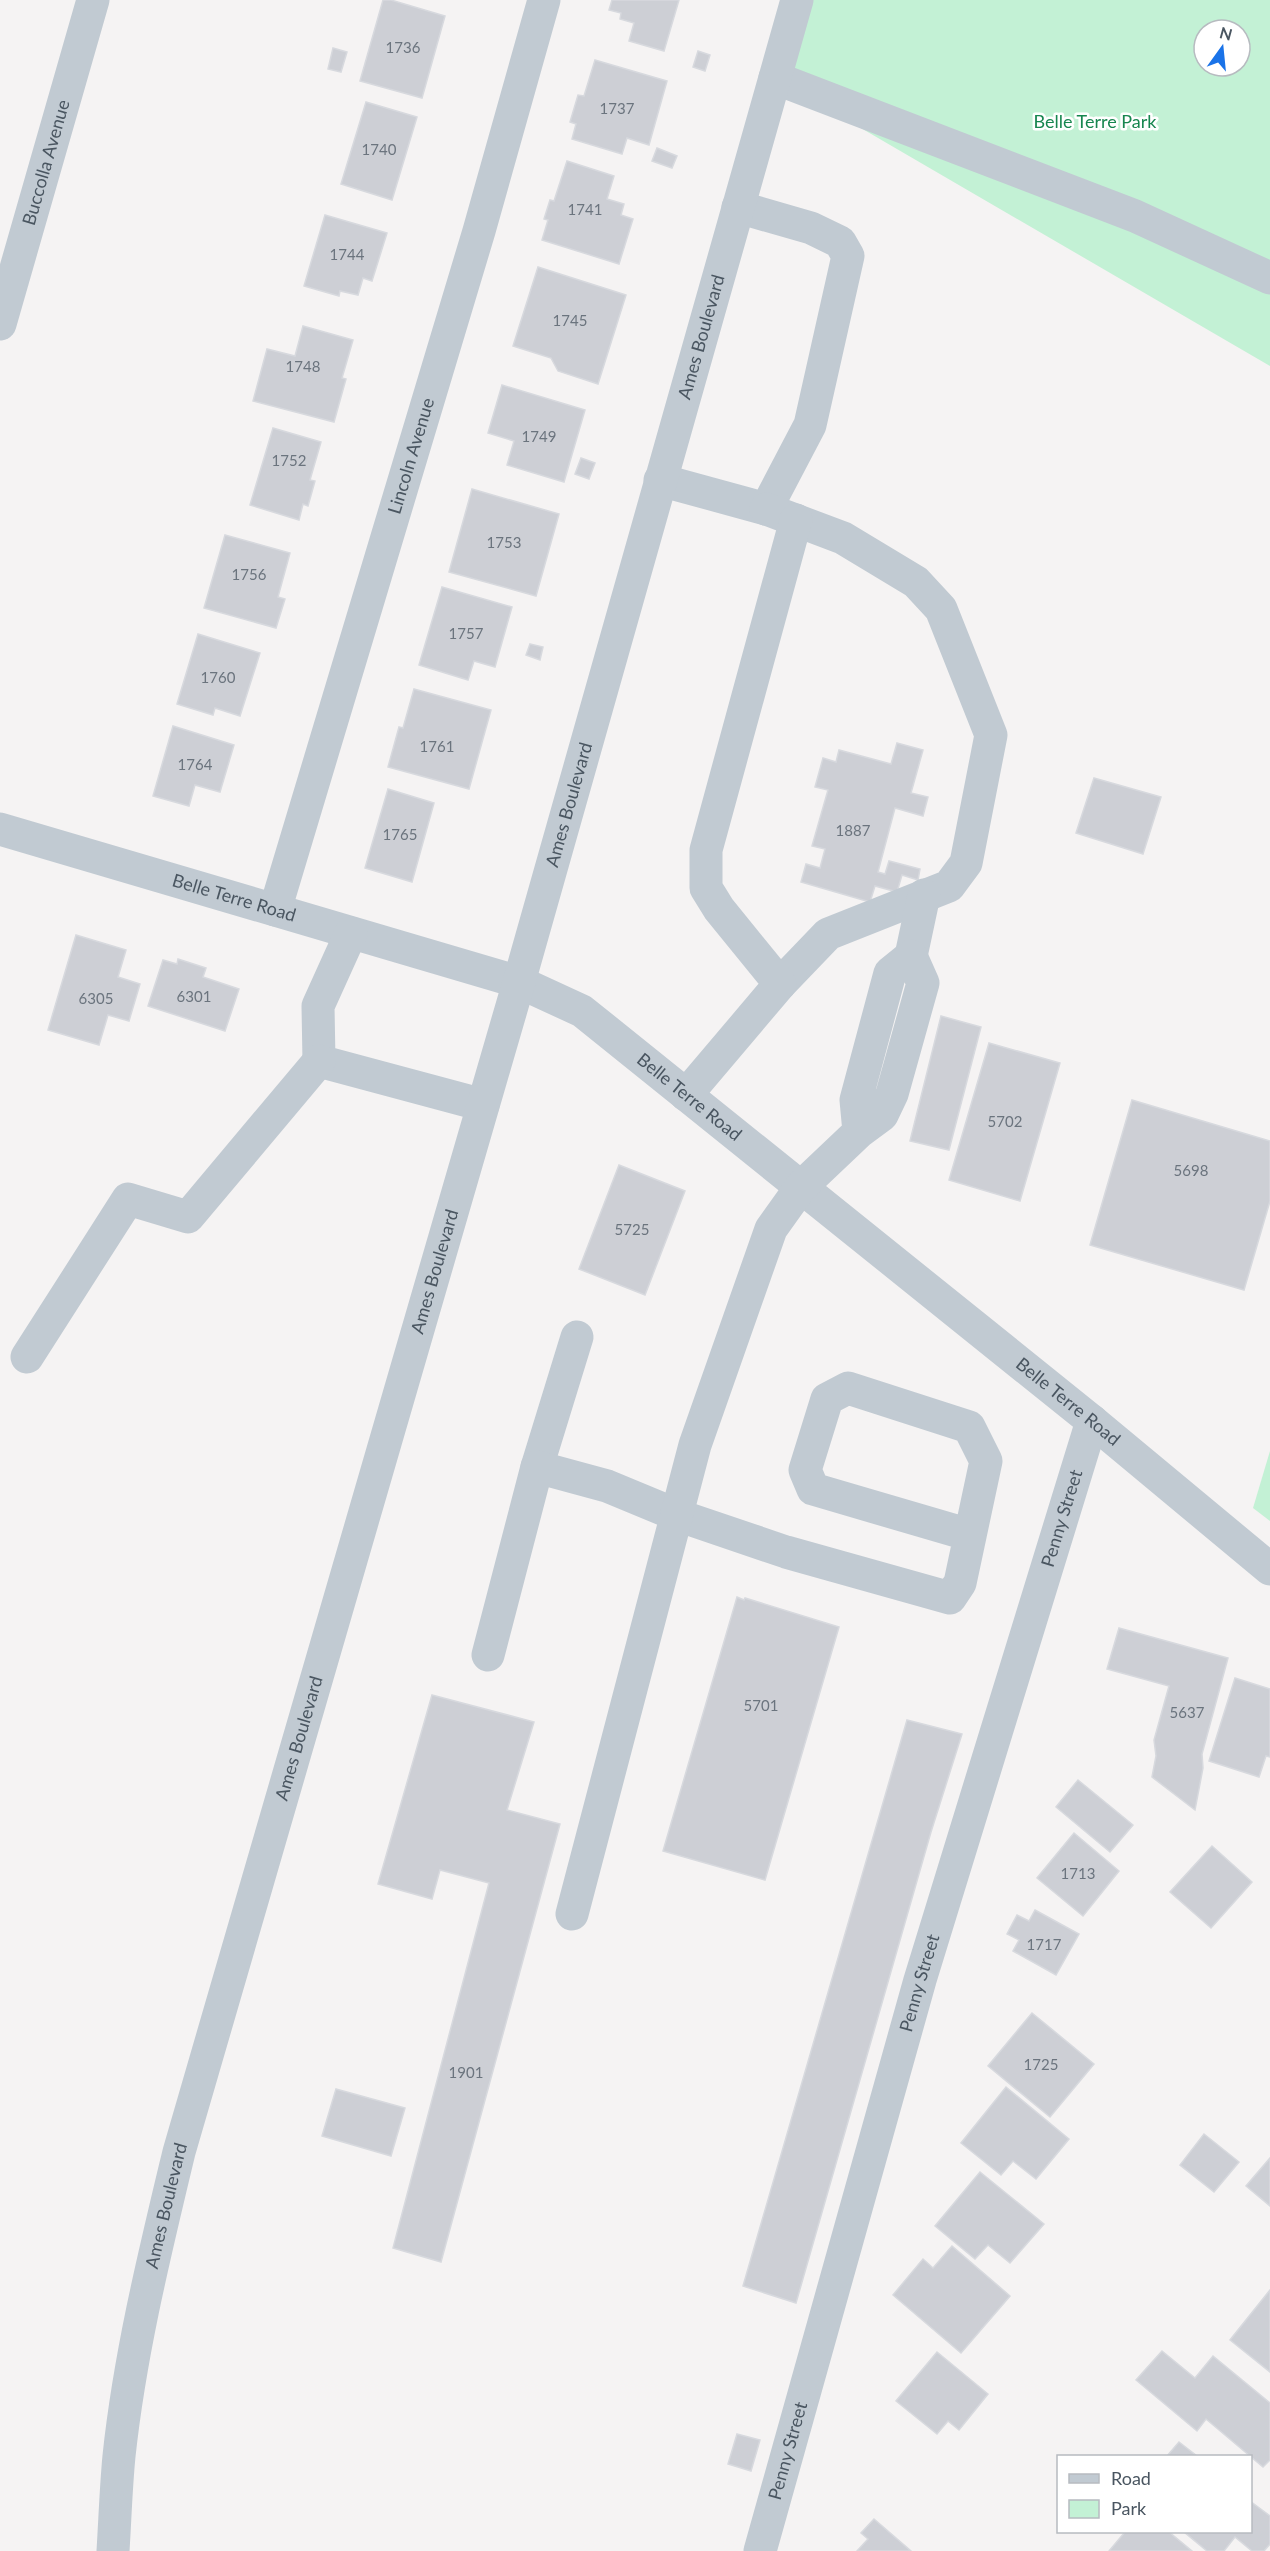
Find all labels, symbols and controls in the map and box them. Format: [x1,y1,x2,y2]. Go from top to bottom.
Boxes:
north arrow [1192,18,1252,78]
text: N [1218,22,1234,44]
house number: 1736 [386,38,421,56]
street label: Buccolla Avenue [17,97,74,228]
house number: 1737 [600,99,635,117]
park label: Belle Terre Park [1033,110,1157,132]
house number: 1740 [362,140,397,158]
house number: 1741 [568,200,602,218]
house number: 1744 [330,245,365,263]
street label: Ames Boulevard [673,272,729,402]
house number: 1745 [553,311,587,329]
house number: 1748 [286,357,320,375]
street label: Lincoln Avenue [383,395,438,516]
house number: 1749 [522,427,556,445]
house number: 1752 [272,451,306,469]
house number: 1753 [487,533,521,551]
house number: 1756 [232,565,267,583]
house number: 1757 [449,624,484,642]
house number: 1760 [201,668,236,686]
house number: 1761 [420,737,454,755]
street label: Ames Boulevard [540,740,596,869]
house number: 1764 [178,755,213,773]
house number: 1887 [836,821,871,839]
house number: 1765 [383,825,417,843]
street label: Belle Terre Road [170,868,299,926]
house number: 6301 [177,987,211,1005]
house number: 6305 [79,989,113,1007]
street label: Belle Terre Road [633,1048,747,1145]
house number: 5702 [988,1112,1022,1130]
house number: 5698 [1174,1161,1208,1179]
street label: Ames Boulevard [405,1207,462,1336]
house number: 5725 [615,1220,649,1238]
street label: Belle Terre Road [1012,1352,1125,1450]
street label: Penny Street [1036,1466,1087,1569]
street label: Ames Boulevard [270,1673,327,1803]
house number: 5701 [744,1696,778,1714]
house number: 5637 [1170,1703,1205,1721]
house number: 1713 [1061,1864,1095,1882]
street label: Penny Street [894,1931,944,2034]
house number: 1717 [1027,1935,1062,1953]
house number: 1725 [1024,2055,1058,2073]
house number: 1901 [449,2063,483,2081]
street label: Ames Boulevard [140,2140,191,2271]
street label: Penny Street [763,2399,811,2502]
legend [1057,2455,1252,2533]
text: Road [1111,2467,1151,2489]
text: Park [1111,2497,1147,2519]

